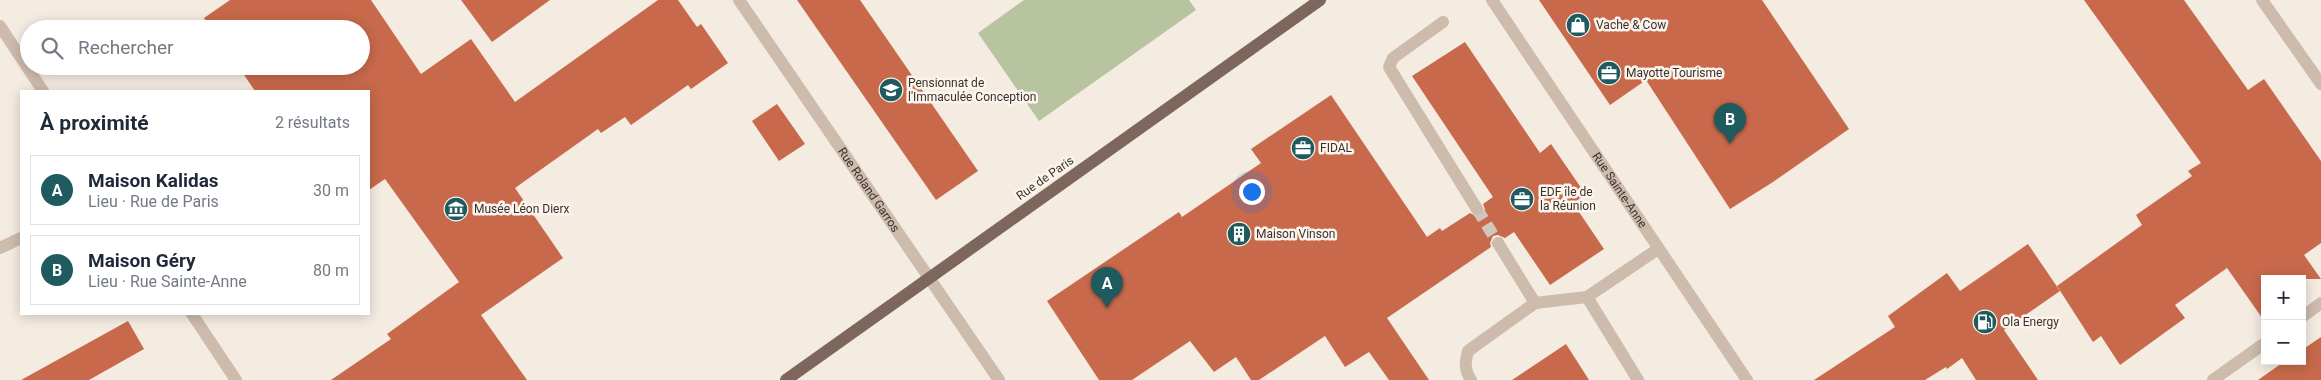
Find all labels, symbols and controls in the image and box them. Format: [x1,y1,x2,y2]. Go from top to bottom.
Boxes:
shop icon: Vache & Cow [1565,12,1591,38]
place label: Vache & Cow [1596,18,1666,32]
search box [20,20,370,75]
icon: search [38,34,66,62]
text: Rechercher [78,36,173,59]
office icon: Mayotte Tourisme [1596,60,1622,86]
place label: Mayotte Tourisme [1626,66,1722,80]
place label: Pensionnat de l'Immaculée Conception [908,76,1036,104]
school or university icon: Pensionnat de l'Immaculée Conception [878,77,904,103]
pin: B [1714,103,1746,144]
text: À proximité [40,111,149,135]
text: 2 résultats [275,113,350,132]
office icon: FIDAL [1290,135,1316,161]
place label: FIDAL [1320,141,1352,155]
street label: Rue Roland Garros [835,145,903,235]
street label: Rue Sainte-Anne [1589,150,1650,230]
street label: Rue de Paris [1014,153,1076,203]
text: Maison Kalidas [88,169,219,192]
your location [1239,179,1265,205]
text: A [52,181,62,200]
text: 30 m [313,181,349,200]
place label: EDF île de la Réunion [1540,185,1596,213]
office icon: EDF île de la Réunion [1509,186,1535,212]
text: Lieu · Rue de Paris [88,192,219,211]
museum icon: Musée Léon Dierx [443,196,469,222]
place label: Musée Léon Dierx [474,202,569,216]
building icon: Maison Vinson [1226,221,1252,247]
place label: Maison Vinson [1256,227,1335,241]
text: Maison Géry [88,249,196,272]
text: B [52,261,62,280]
text: 80 m [313,261,349,280]
pin: A [1091,267,1123,308]
text: Lieu · Rue Sainte-Anne [88,272,247,291]
map controls [2261,275,2306,365]
button: + [2261,275,2306,320]
fuel station icon: Ola Energy [1972,309,1998,335]
place label: Ola Energy [2002,315,2059,329]
button: − [2261,320,2306,365]

